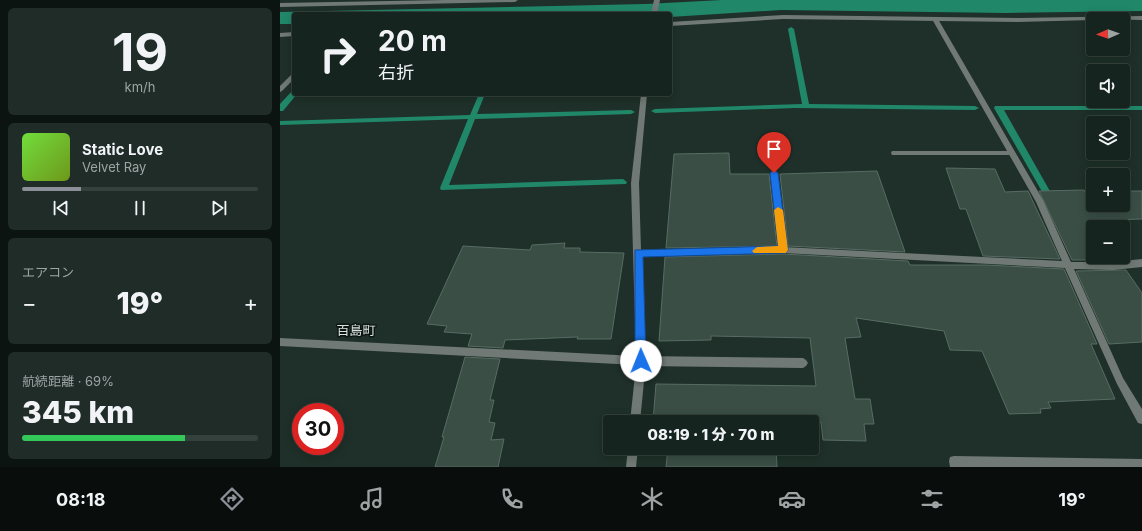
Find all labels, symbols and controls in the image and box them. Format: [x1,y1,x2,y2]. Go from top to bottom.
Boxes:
north arrow [1086,12,1130,56]
map controls [1086,12,1130,264]
text: 19 [112,21,168,84]
text: 20 m [378,24,447,58]
icon: right [312,28,364,80]
text: 右折 [378,62,414,83]
button: sound [1086,64,1130,108]
text: km/h [125,79,155,95]
button: layers [1086,116,1130,160]
pin [757,132,791,173]
icon: arrive [763,138,785,160]
text: Static Love [82,140,163,159]
text: Velvet Ray [82,159,146,175]
button: + [1086,168,1130,212]
icon: previous [50,197,72,219]
icon: pause [129,197,151,219]
icon: next [208,197,230,219]
button: − [1086,220,1130,264]
text: エアコン [22,264,74,280]
text: 19° [117,285,163,321]
text: − [22,290,37,316]
text: + [243,290,258,316]
district label: 百島町 [336,322,376,338]
position arrow [620,340,662,382]
text: 航続距離 · 69% [22,373,114,389]
text: 345 km [22,394,134,430]
speed limit sign: 30 [292,403,344,455]
text: 08:19 · 1 分 · 70 m [648,425,774,444]
icon: directions [218,485,246,513]
icon: music [358,485,386,513]
icon: phone [498,485,526,513]
icon: climate [638,485,666,513]
icon: car [778,485,806,513]
icon: filters [918,485,946,513]
text: 08:18 [56,489,105,510]
text: 19° [1058,489,1086,510]

